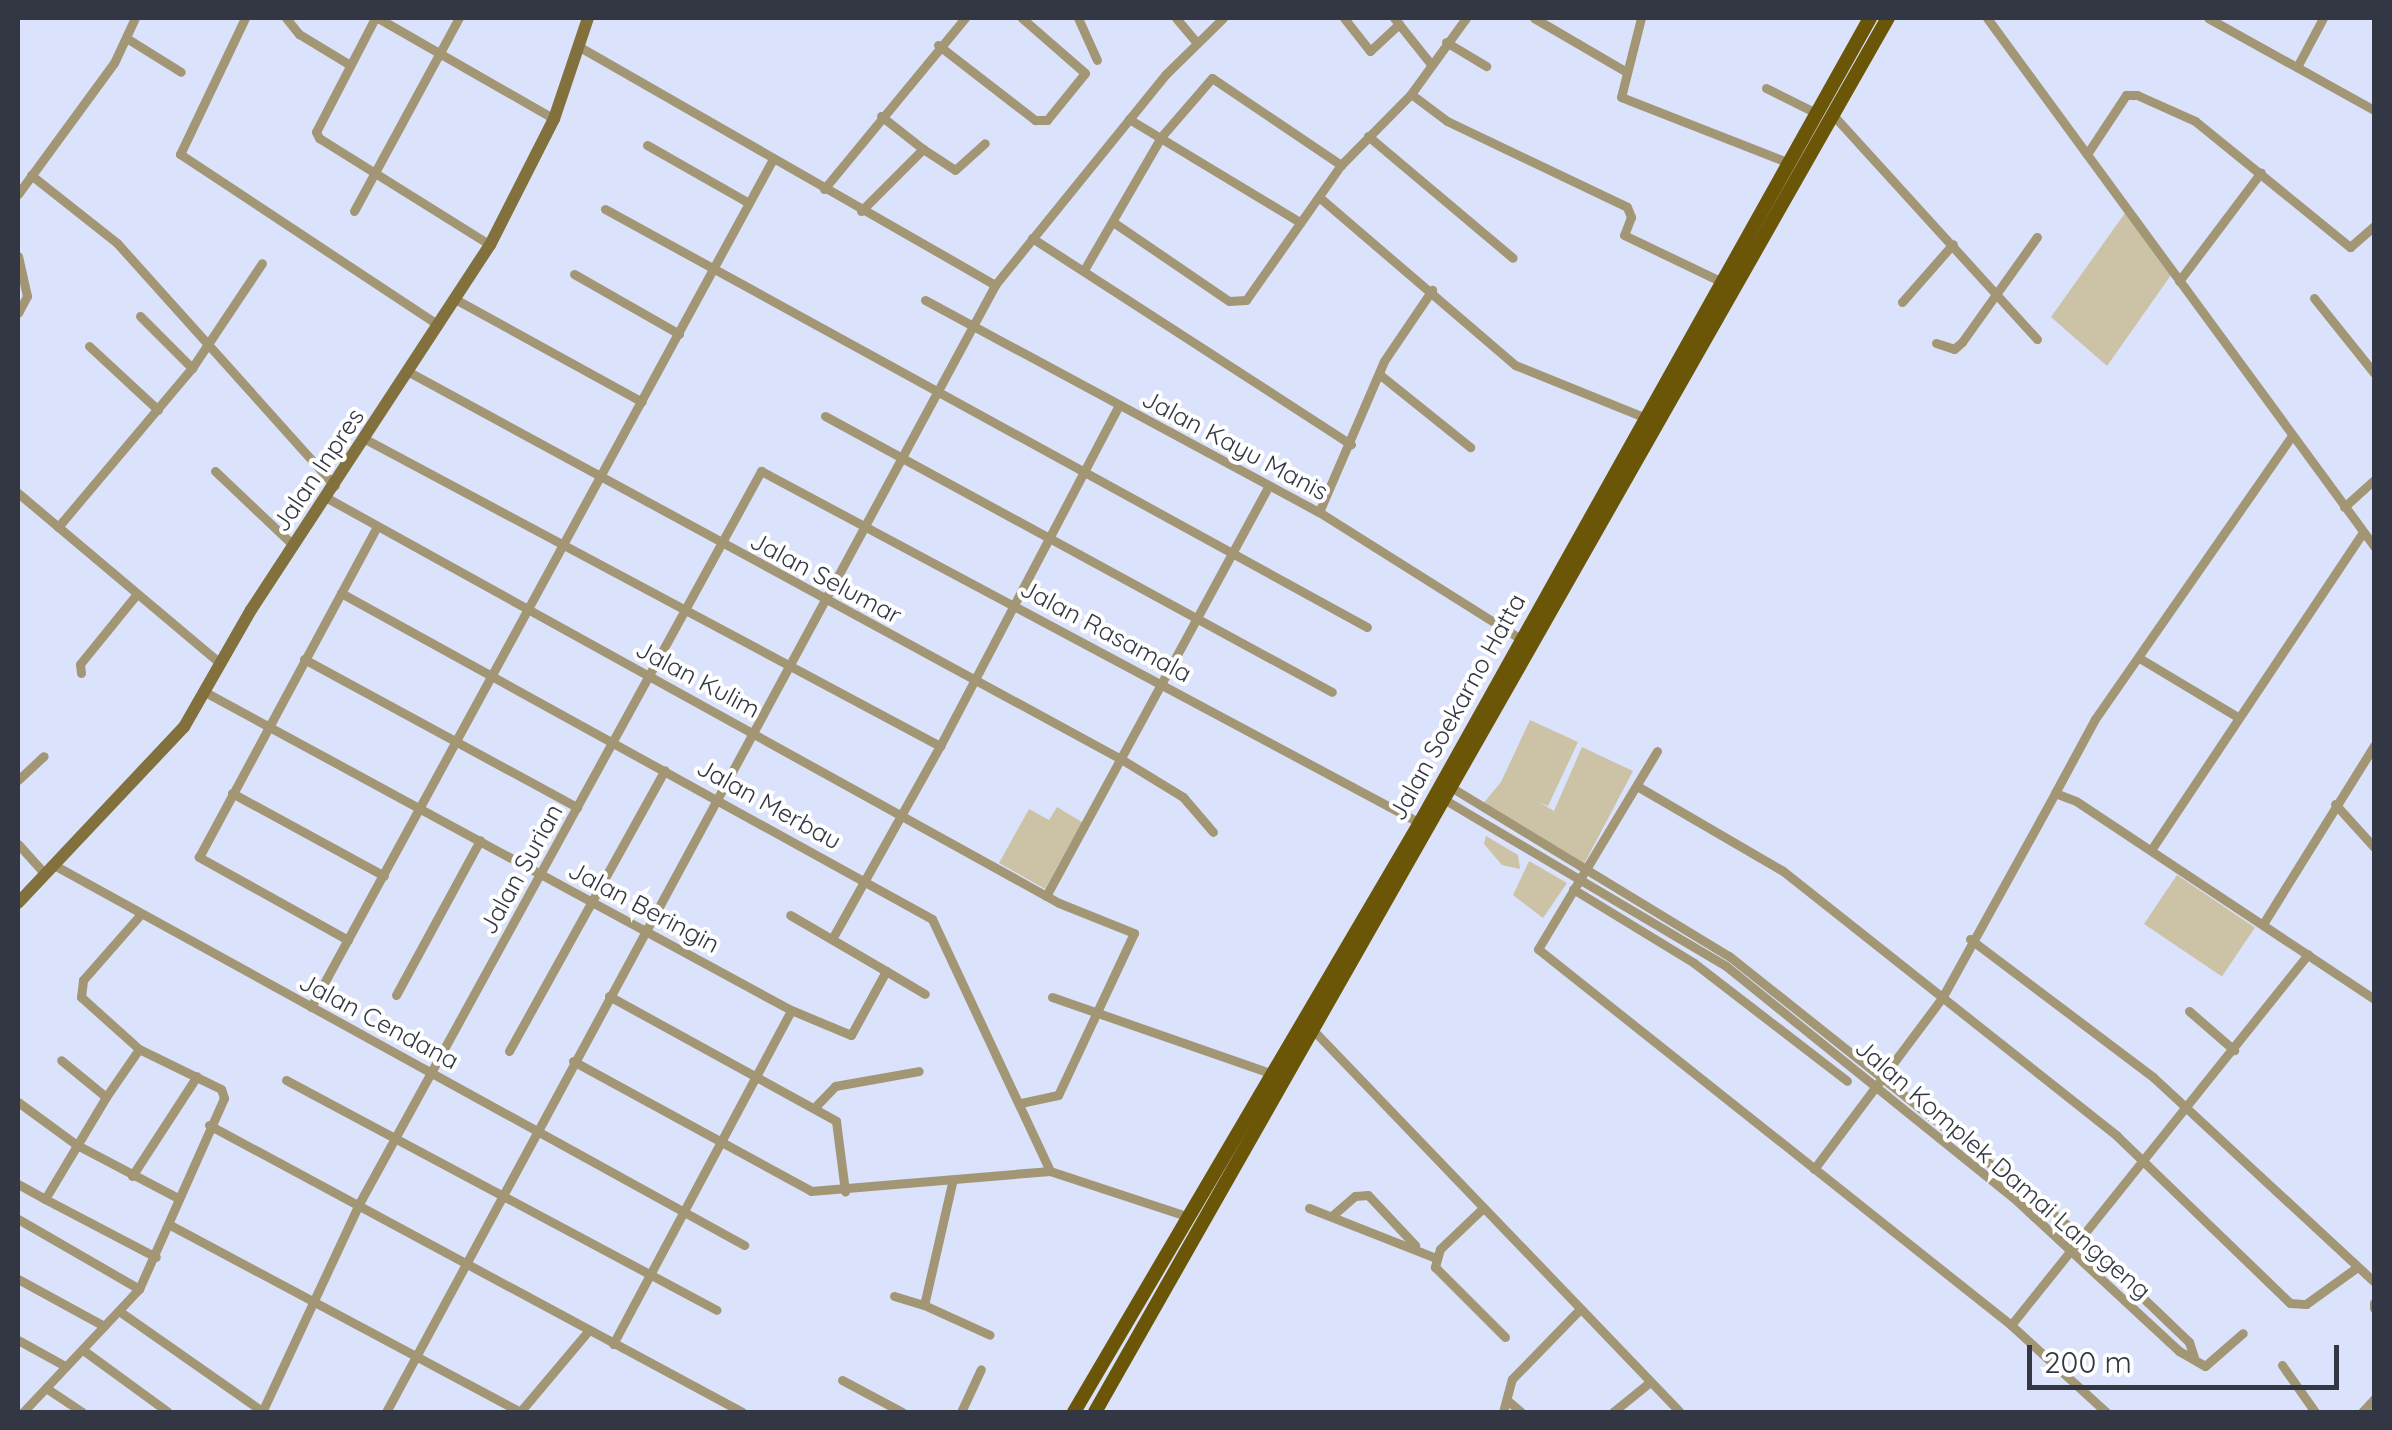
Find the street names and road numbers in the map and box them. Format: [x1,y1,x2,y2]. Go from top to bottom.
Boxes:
street label: Jalan Kayu Manis [1137,383,1333,507]
street label: Jalan Inpres [266,403,370,537]
street label: Jalan Selumar [745,526,907,630]
street label: Jalan Rasamala [1015,573,1197,689]
street label: Jalan Soekarno Hatta [1382,588,1532,826]
street label: Jalan Kulim [631,634,765,724]
street label: Jalan Merbau [692,752,846,856]
street label: Jalan Surian [473,799,569,939]
street label: Jalan Beringin [563,855,725,959]
street label: Jalan Cendana [294,966,464,1076]
street label: Jalan Komplek Damai Langgeng [1849,1032,2157,1306]

